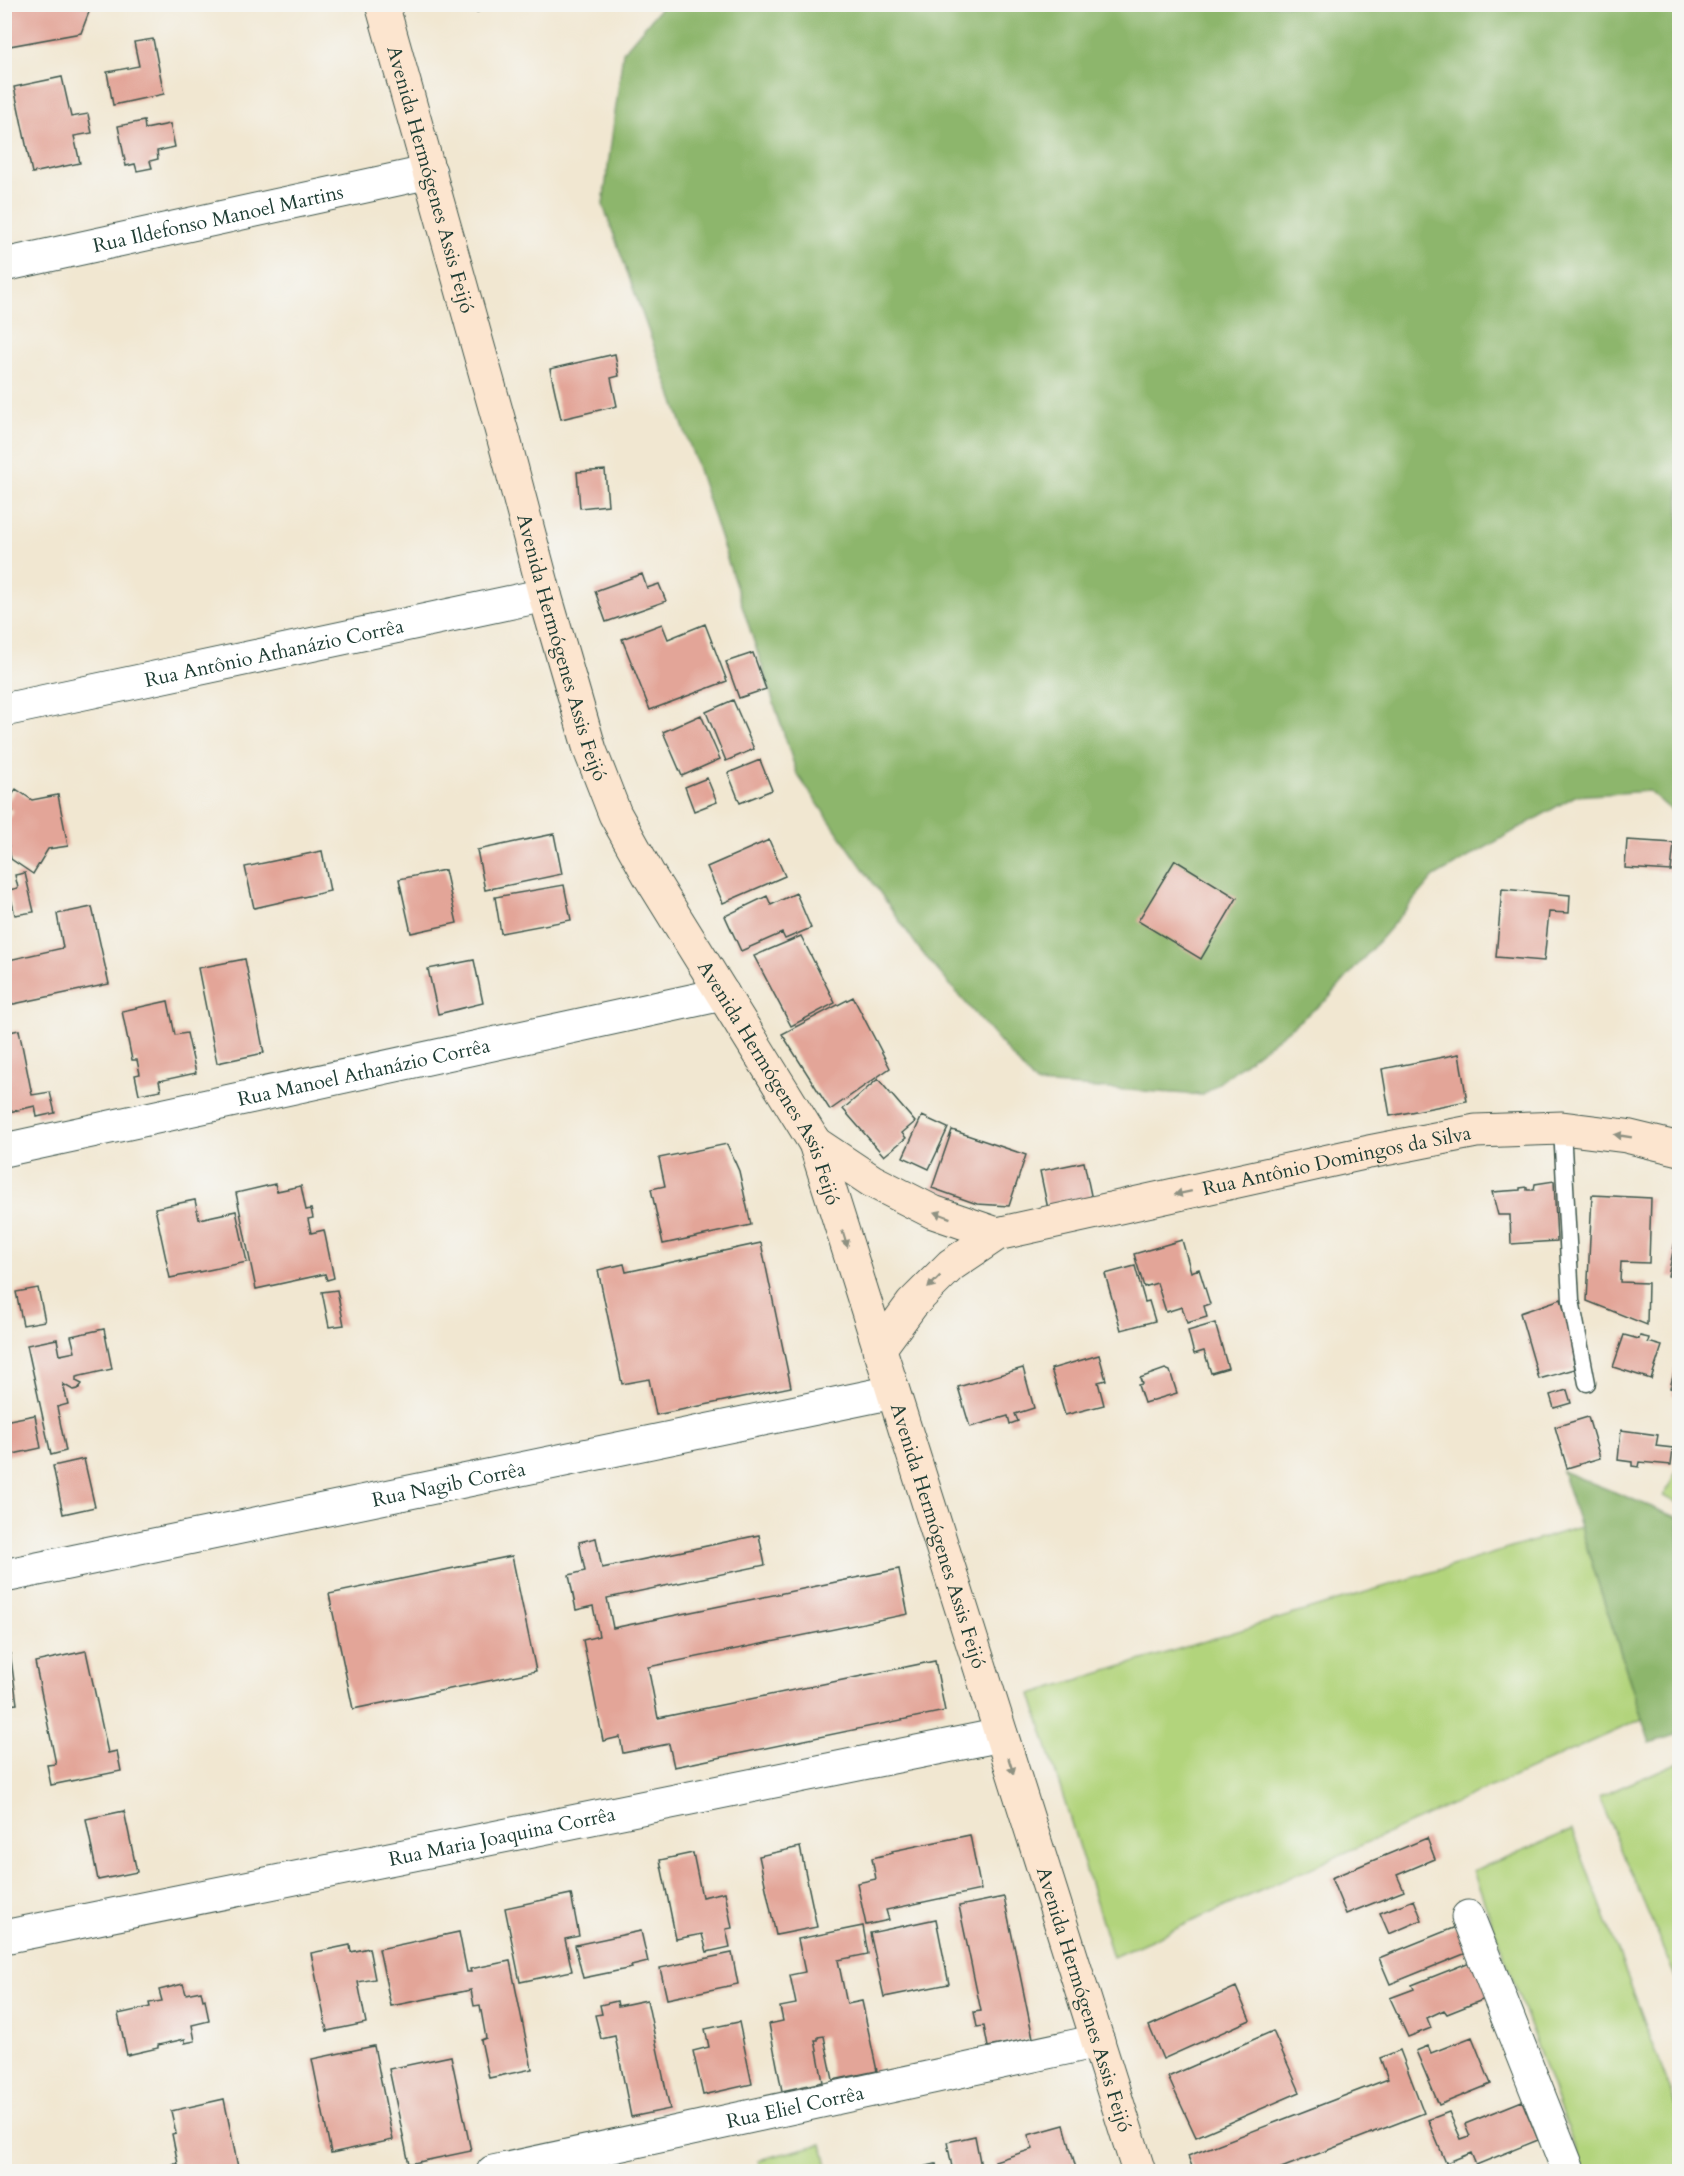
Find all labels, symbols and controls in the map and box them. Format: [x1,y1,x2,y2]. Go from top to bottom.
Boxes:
street label: Avenida Hermógenes Assis Feijó [380,42,481,316]
street label: Rua Ildefonso Manoel Martins [90,178,346,259]
street label: Avenida Hermógenes Assis Feijó [510,511,614,785]
street label: Rua Antônio Athanázio Corrêa [142,612,406,694]
street label: Avenida Hermógenes Assis Feijó [691,955,847,1209]
street label: Rua Manoel Athanázio Corrêa [235,1032,493,1113]
street label: Rua Antônio Domingos da Silva [1200,1119,1474,1202]
one-way arrow [1613,1131,1632,1140]
one-way arrow [1173,1189,1192,1199]
one-way arrow [932,1209,950,1219]
one-way arrow [841,1230,850,1248]
one-way arrow [927,1275,941,1289]
street label: Avenida Hermógenes Assis Feijó [884,1400,993,1672]
street label: Rua Nagib Corrêa [370,1455,528,1514]
one-way arrow [1007,1757,1016,1775]
street label: Rua Maria Joaquina Corrêa [386,1800,618,1873]
street label: Avenida Hermógenes Assis Feijó [1030,1863,1139,2136]
street label: Rua Eliel Corrêa [724,2079,867,2135]

